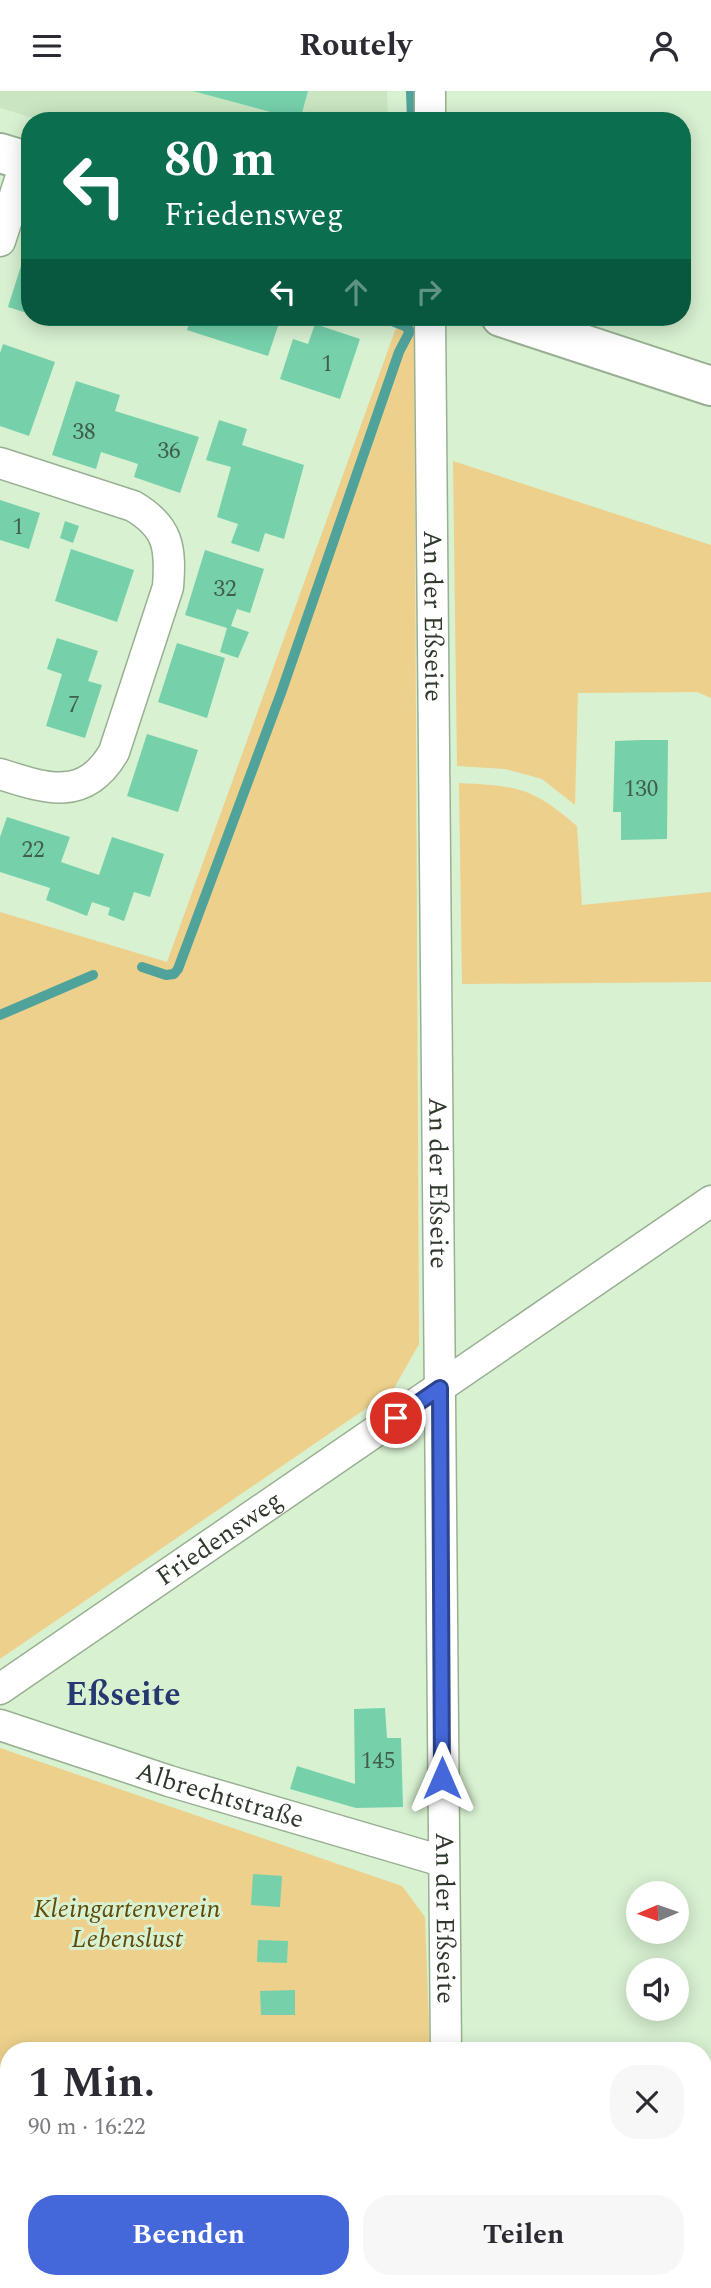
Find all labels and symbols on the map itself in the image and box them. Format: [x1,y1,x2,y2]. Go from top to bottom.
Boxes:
house number: 1 [321,347,333,382]
house number: 38 [73,415,96,450]
house number: 36 [158,434,181,469]
house number: 1 [12,510,24,545]
street label: An der Eßseite [412,530,454,702]
house number: 32 [214,572,237,607]
house number: 7 [68,688,80,723]
house number: 130 [624,772,658,807]
house number: 22 [22,833,45,868]
street label: An der Eßseite [417,1097,459,1269]
pin [366,1388,426,1448]
street label: Friedensweg [148,1481,291,1596]
district label: Eßseite [65,1670,181,1720]
position arrow [405,1741,479,1815]
house number: 145 [361,1744,395,1779]
street label: Albrechtstraße [131,1751,309,1839]
street label: An der Eßseite [424,1832,466,2004]
north arrow [626,1881,690,1944]
park label: Kleingartenverein Lebenslust [34,1889,221,1959]

